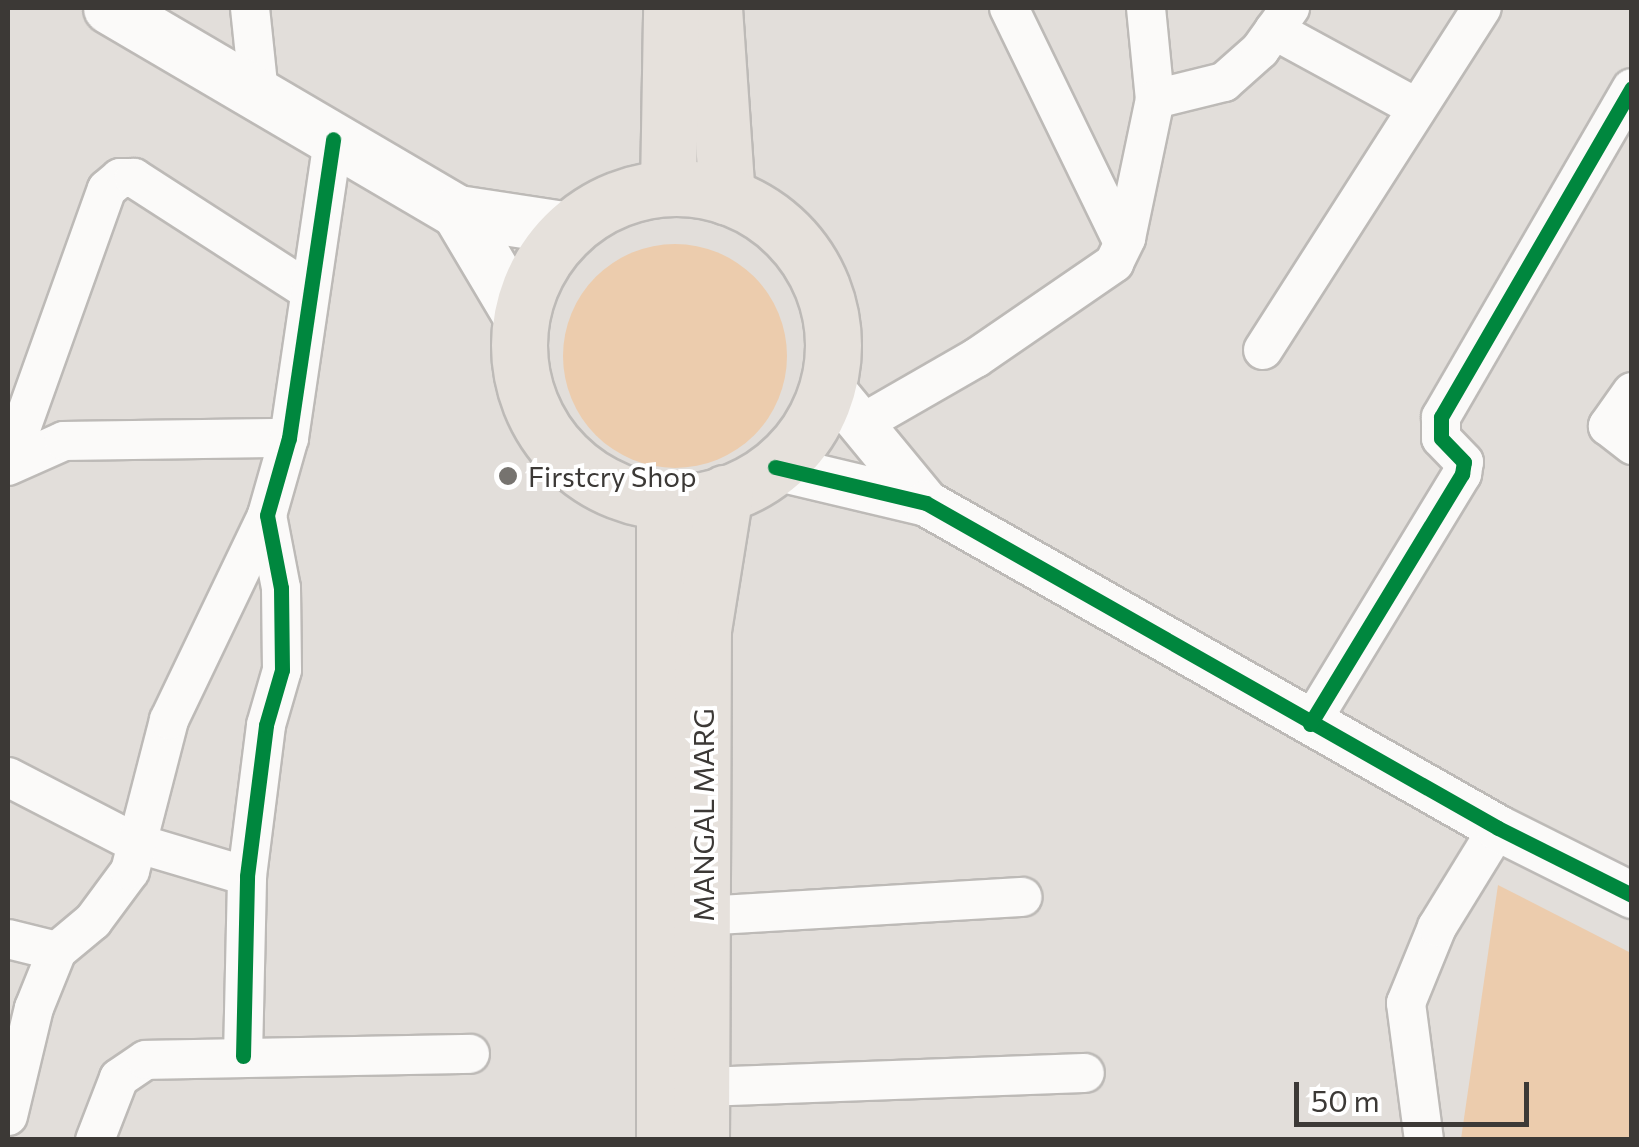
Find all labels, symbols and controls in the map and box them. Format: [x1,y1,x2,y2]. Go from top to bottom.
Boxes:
place label: Firstcry Shop [528,459,697,493]
marker: Firstcry Shop [497,465,519,487]
street label: MANGAL MARG [686,708,720,922]
scale bar [1299,1062,1534,1124]
text: 50 m [1311,1081,1380,1118]

